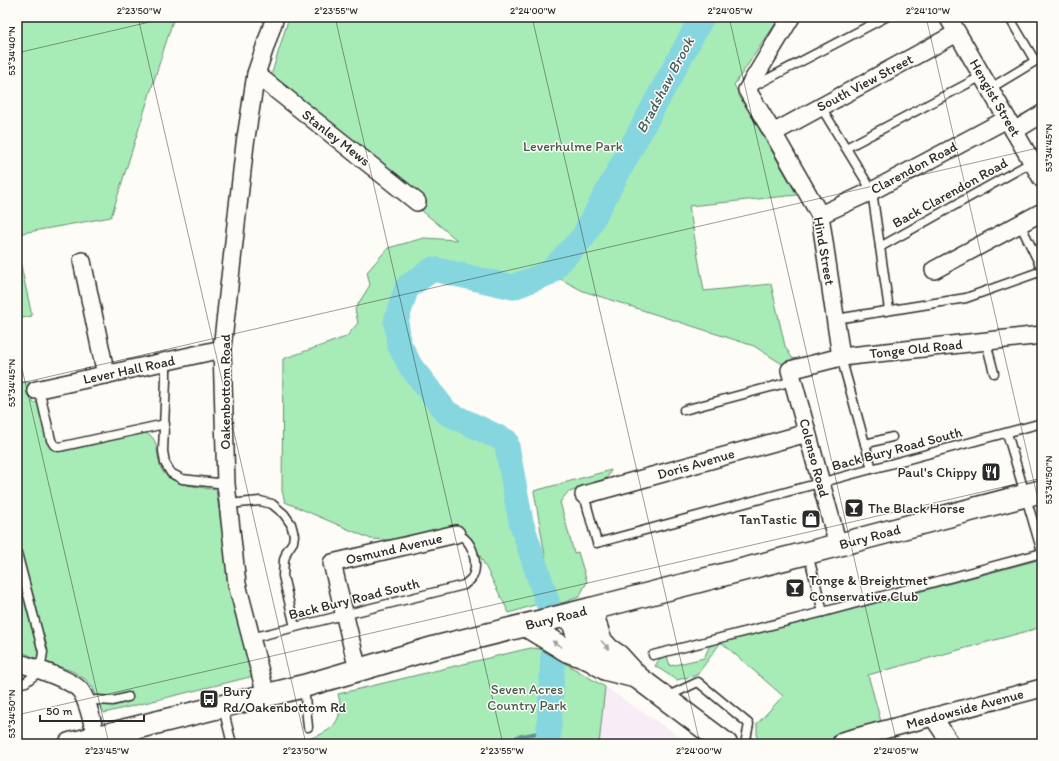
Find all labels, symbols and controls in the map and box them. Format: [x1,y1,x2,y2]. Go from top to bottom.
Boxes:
text: 2°23'50"W [117,4,162,17]
text: 2°23'55"W [314,4,358,17]
text: 2°24'00"W [510,4,556,17]
text: 2°24'05"W [708,4,753,17]
text: 2°24'10"W [906,4,951,17]
text: 53°34'40"N [5,26,18,76]
water label: Bradshaw Brook [632,33,698,136]
street label: South View Street [814,50,916,116]
street label: Hengist Street [966,56,1024,140]
street label: Stanley Mews [299,106,373,170]
text: 53°34'45"N [1042,123,1055,172]
park label: Leverhulme Park [523,138,624,155]
street label: Clarendon Road [868,138,961,198]
street label: Back Clarendon Road [889,154,1011,232]
street label: Hind Street [810,216,838,286]
street label: Oakenbottom Road [217,334,234,450]
street label: Tonge Old Road [869,336,964,362]
street label: Lever Hall Road [81,352,177,388]
text: 53°34'45"N [5,358,18,407]
street label: Colenso Road [795,417,833,500]
street label: Back Bury Road South [830,423,964,475]
street label: Doris Avenue [655,445,737,483]
text: 53°34'50"N [1042,455,1055,504]
restaurant icon: Paul's Chippy [980,461,1002,483]
place label: Paul's Chippy [898,464,977,481]
bar icon: The Black Horse [843,497,865,519]
place label: The Black Horse [868,500,965,517]
shop icon: TanTastic [800,508,822,530]
place label: TanTastic [739,511,797,528]
street label: Bury Road [838,521,903,553]
street label: Osmund Avenue [344,530,444,568]
place label: Tonge & Breightmet Conservative Club [809,572,928,605]
street label: Back Bury Road South [287,574,422,623]
bar icon: Tonge & Breightmet Conservative Club [784,577,806,599]
street label: Bury Road [524,602,589,634]
one-way arrow [601,640,610,650]
one-way arrow [551,641,563,648]
park label: Seven Acres Country Park [487,681,568,714]
place label: Bury Rd/Oakenbottom Rd [223,683,347,716]
street label: Meadowside Avenue [904,685,1026,733]
bus stop icon: Bury Rd/Oakenbottom Rd [198,688,220,710]
text: 53°34'50"N [5,689,18,738]
scale bar [40,697,144,723]
text: 50 m [46,704,72,718]
text: 2°23'45"W [85,744,130,757]
text: 2°23'50"W [283,744,328,757]
text: 2°23'55"W [480,744,524,757]
text: 2°24'00"W [676,744,722,757]
text: 2°24'05"W [874,744,919,757]

